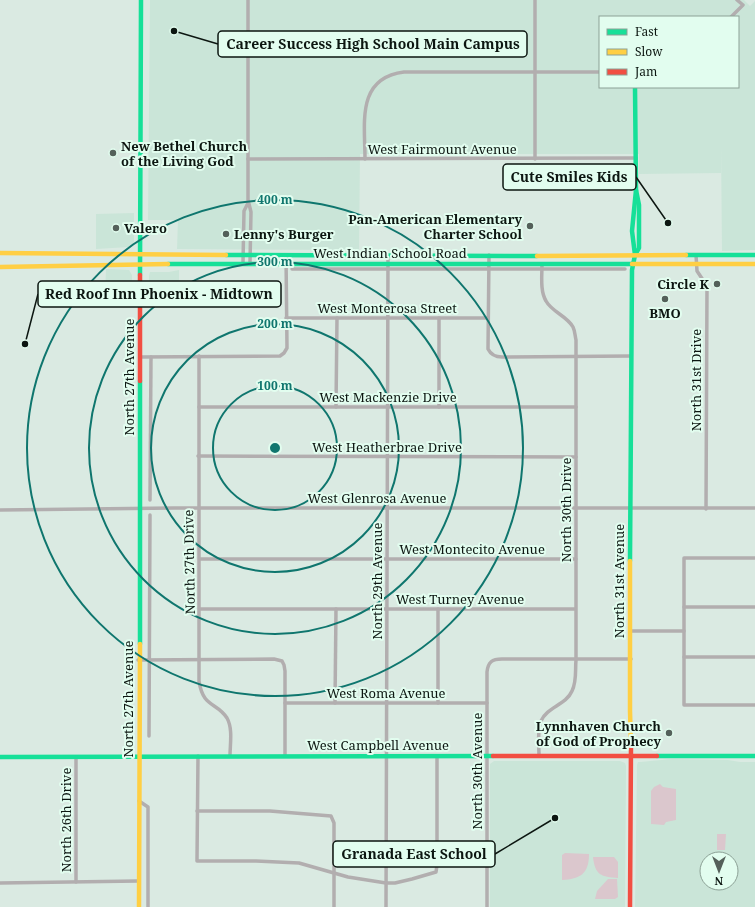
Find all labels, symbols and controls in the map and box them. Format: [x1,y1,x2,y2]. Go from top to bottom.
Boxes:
legend [599,16,739,88]
text: Fast [635,23,658,40]
callout: Career Success High School Main Campus [218,31,527,57]
text: Career Success High School Main Campus [226,34,520,53]
text: Slow [635,43,663,60]
text: Jam [634,63,657,80]
place label: New Bethel Church of the Living God [121,137,247,170]
street label: West Fairmount Avenue [367,140,517,158]
marker: New Bethel Church of the Living God [108,148,118,158]
callout: Cute Smiles Kids [503,164,636,190]
text: Cute Smiles Kids [510,167,628,186]
text: 400 m [257,191,293,208]
place label: Pan-American Elementary Charter School [348,210,522,243]
place label: Valero [124,219,167,237]
marker: Pan-American Elementary Charter School [525,221,535,231]
marker: Valero [111,223,121,233]
place label: Lenny's Burger [234,225,334,243]
marker: Lenny's Burger [221,229,231,239]
street label: West Indian School Road [313,244,467,262]
text: 300 m [257,253,293,270]
place label: Circle K [657,275,709,293]
marker: Circle K [712,279,722,289]
callout: Red Roof Inn Phoenix - Midtown [38,281,281,307]
text: Red Roof Inn Phoenix - Midtown [45,284,273,303]
marker: BMO [660,294,670,304]
street label: West Monterosa Street [317,299,457,317]
place label: BMO [649,304,681,322]
text: 200 m [257,315,293,332]
street label: North 27th Avenue [120,318,138,435]
street label: North 31st Drive [687,329,705,431]
text: 100 m [257,377,293,394]
street label: West Mackenzie Drive [319,388,457,406]
street label: West Heatherbrae Drive [312,438,462,456]
centre of rings [268,441,282,455]
street label: North 30th Drive [557,458,575,562]
street label: West Glenrosa Avenue [308,489,446,507]
street label: North 27th Drive [179,509,199,615]
street label: North 29th Avenue [368,522,386,639]
street label: North 31st Avenue [610,524,628,638]
street label: West Montecito Avenue [399,540,545,558]
street label: West Turney Avenue [396,590,524,608]
street label: North 27th Avenue [119,640,137,757]
street label: West Roma Avenue [326,684,446,702]
street label: North 30th Avenue [468,712,486,829]
place label: Lynnhaven Church of God of Prophecy [536,717,661,750]
marker: Lynnhaven Church of God of Prophecy [664,728,674,738]
street label: West Campbell Avenue [307,736,449,754]
street label: North 26th Drive [57,768,75,872]
callout: Granada East School [333,841,495,867]
text: Granada East School [341,844,487,863]
north arrow [699,851,739,891]
text: N [714,874,723,889]

